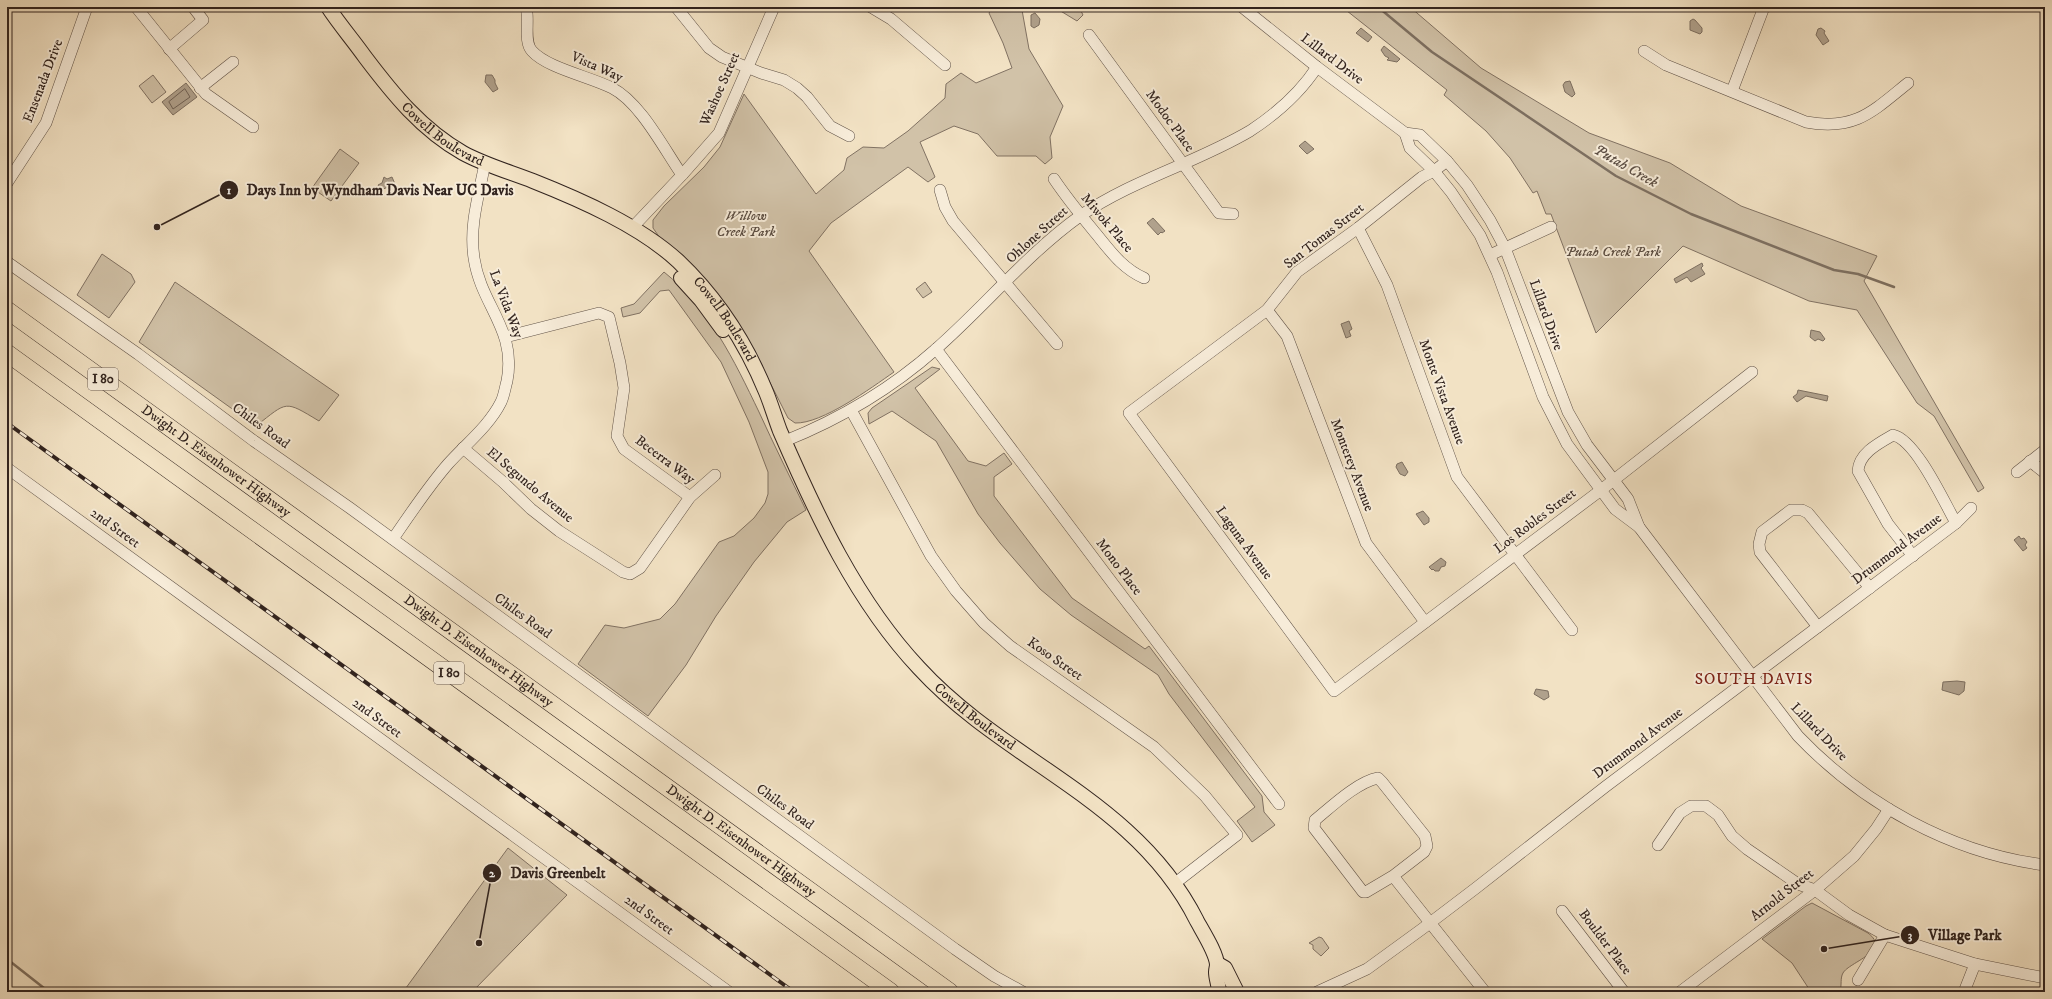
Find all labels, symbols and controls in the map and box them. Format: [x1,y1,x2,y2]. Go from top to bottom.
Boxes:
street label: Lillard Drive [1297,29,1367,89]
street label: Ensenada Drive [19,36,67,125]
street label: Vista Way [567,47,626,87]
street label: Washoe Street [695,49,744,129]
street label: Modoc Place [1141,86,1199,156]
street label: Cowell Boulevard [397,98,487,171]
water label: Putah Creek [1591,140,1662,192]
callout: Days Inn by Wyndham Davis Near UC Davis [219,177,522,204]
text: Days Inn by Wyndham Davis Near UC Davis [246,181,514,200]
text: 1 [227,183,232,198]
street label: Miwok Place [1077,190,1137,257]
street label: San Tomas Street [1280,199,1368,273]
street label: Ohlone Street [1002,202,1072,268]
park label: Willow Creek Park [717,207,776,241]
park label: Putah Creek Park [1565,243,1661,261]
street label: La Vida Way [485,267,527,341]
street label: Cowell Boulevard [689,273,759,365]
street label: Lillard Drive [1525,277,1567,353]
street label: Monte Vista Avenue [1415,337,1469,447]
road number: I 80 [88,368,118,390]
street label: Chiles Road [229,399,293,453]
street label: Dwight D. Eisenhower Highway [138,401,295,522]
street label: Monterey Avenue [1326,416,1378,514]
street label: Becerra Way [631,432,699,489]
street label: El Segundo Avenue [483,443,577,527]
street label: Los Robles Street [1491,484,1580,558]
street label: Laguna Avenue [1211,503,1277,583]
street label: 2nd Street [87,504,144,552]
street label: Drummond Avenue [1849,509,1946,589]
street label: Mono Place [1092,535,1146,599]
street label: Chiles Road [491,589,555,643]
street label: Dwight D. Eisenhower Highway [400,591,557,711]
street label: Koso Street [1024,633,1087,685]
road number: I 80 [434,662,464,684]
district label: SOUTH DAVIS [1695,669,1813,689]
street label: Cowell Boulevard [930,679,1019,754]
street label: 2nd Street [349,694,406,742]
street label: Lillard Drive [1787,699,1851,765]
street label: Drummond Avenue [1590,703,1687,783]
street label: Chiles Road [753,780,817,834]
street label: Dwight D. Eisenhower Highway [663,781,820,901]
callout: Davis Greenbelt [482,859,613,886]
text: Davis Greenbelt [510,864,606,883]
street label: Arnold Street [1747,864,1818,925]
text: 2 [489,866,496,881]
street label: 2nd Street [621,891,678,939]
street label: Boulder Place [1574,906,1636,979]
callout: Village Park [1900,921,2010,948]
text: Village Park [1927,926,2002,945]
text: 3 [1908,928,1913,943]

